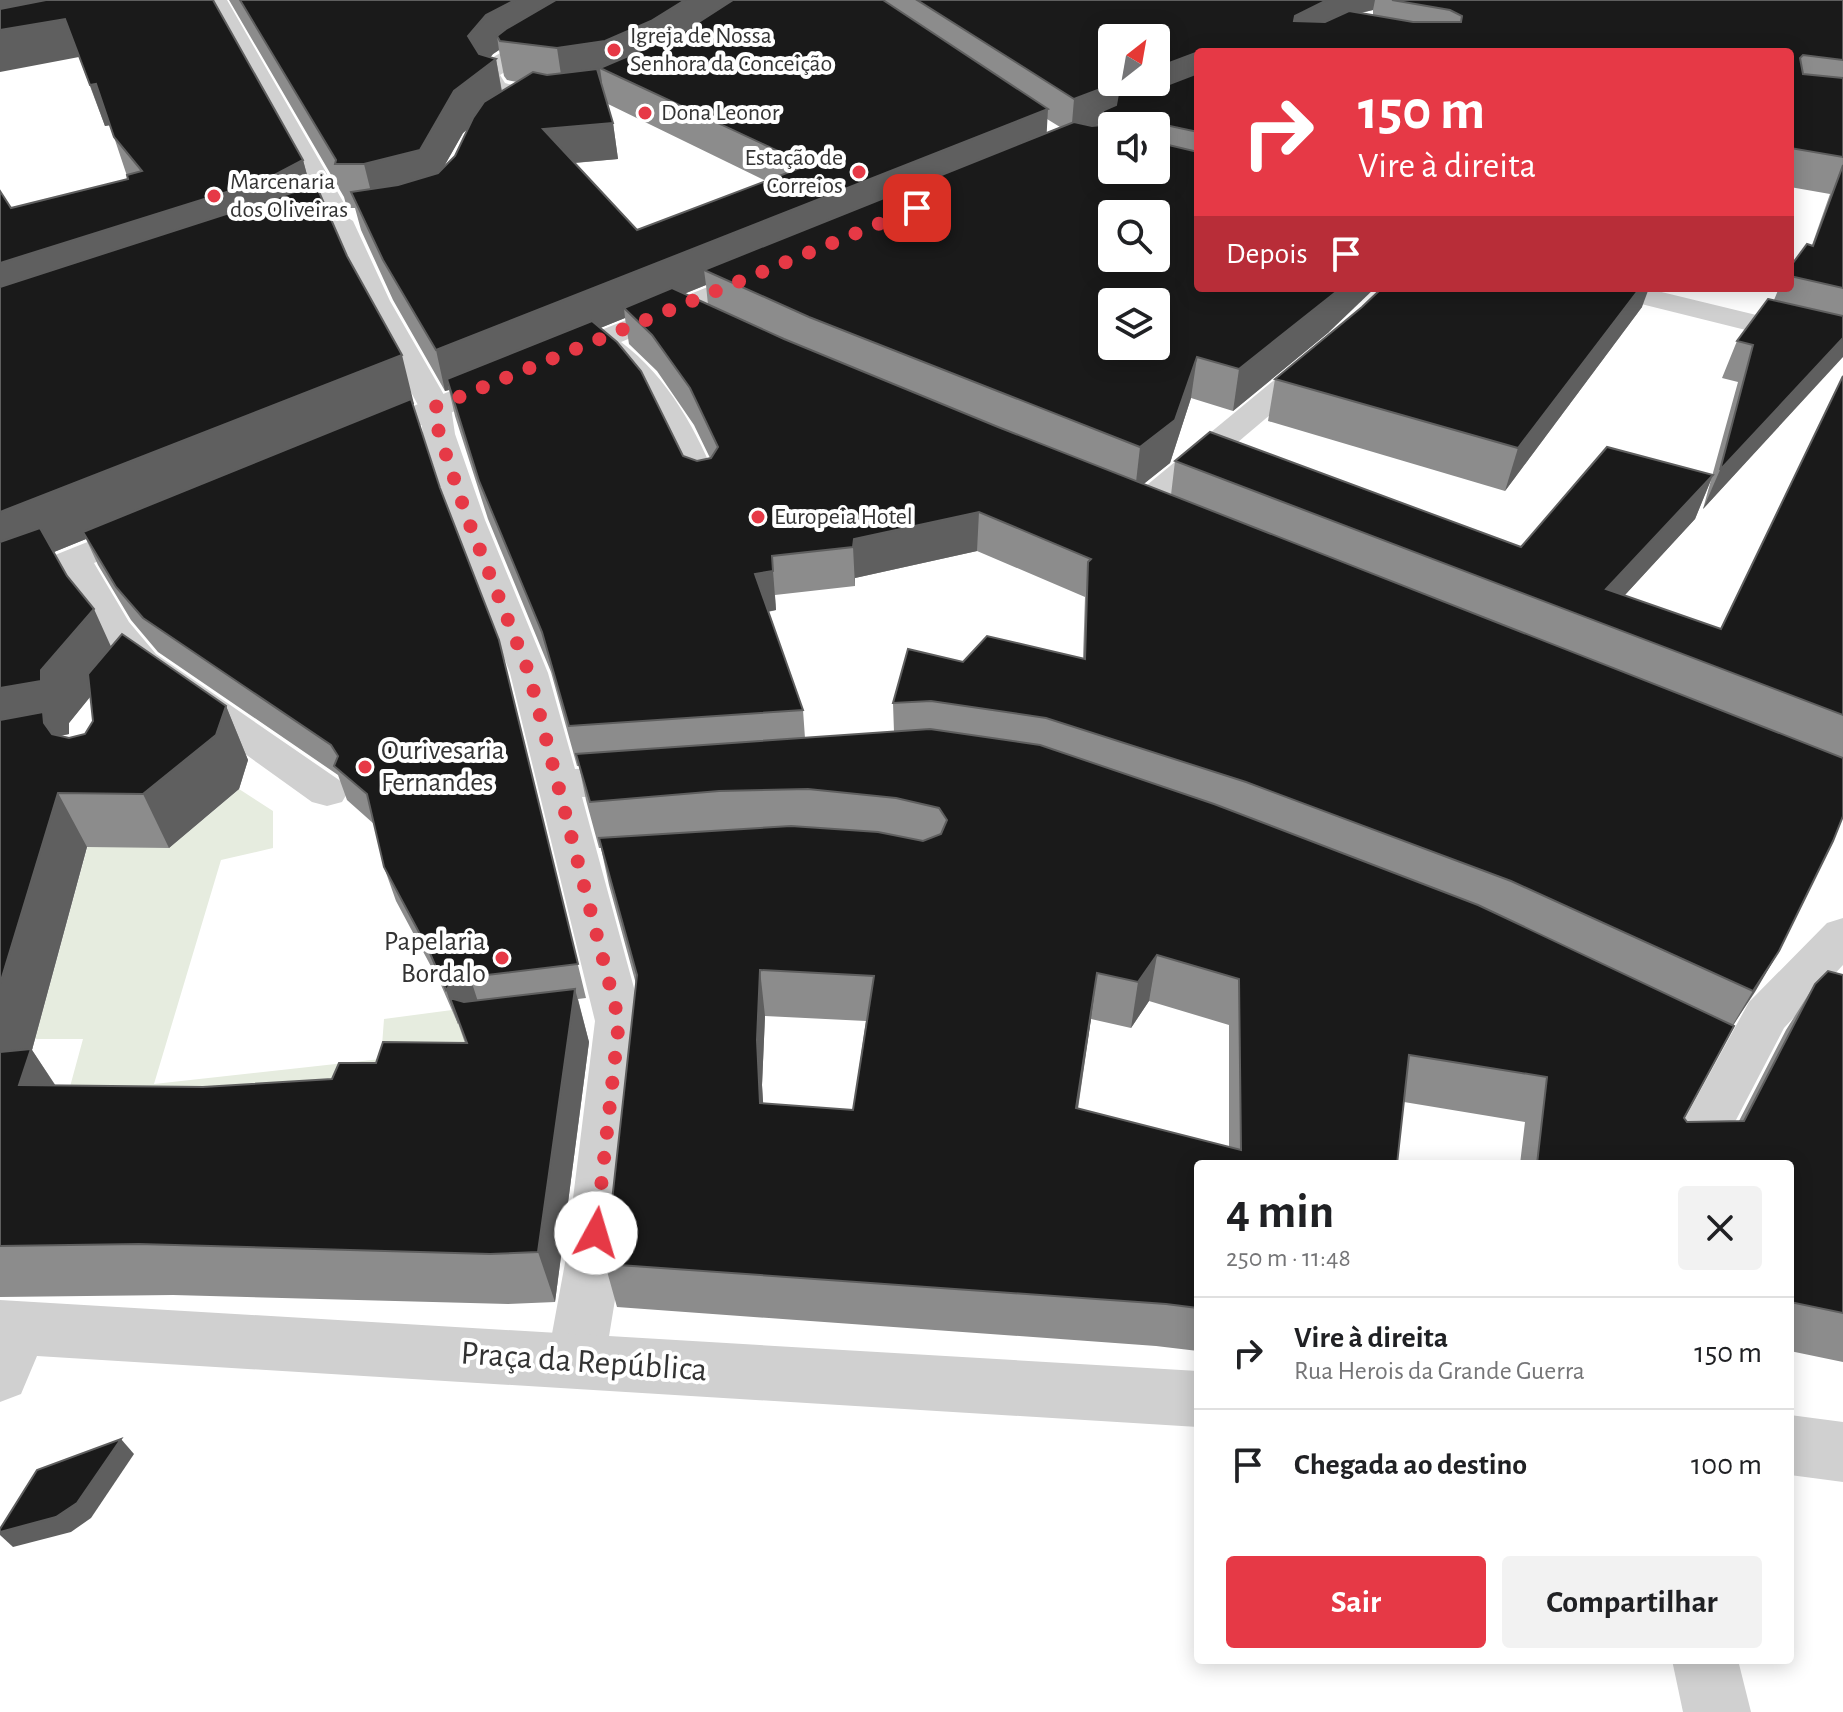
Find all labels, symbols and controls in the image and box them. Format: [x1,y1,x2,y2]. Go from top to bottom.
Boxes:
place label: Igreja de Nossa Senhora da Conceição [630,24,832,76]
north arrow [1098,24,1170,96]
map controls [1098,24,1170,360]
marker: Igreja de Nossa Senhora da Conceição [605,41,623,59]
icon: right [1226,80,1330,184]
text: 150 m [1358,83,1485,139]
place label: Dona Leonor [661,101,780,125]
marker: Dona Leonor [636,104,654,122]
button: sound [1098,112,1170,184]
place label: Estação de Correios [745,146,843,198]
text: Vire à direita [1358,148,1536,184]
marker: Estação de Correios [850,163,868,181]
place label: Marcenaria dos Oliveiras [230,170,348,222]
pin [883,174,951,242]
icon: arrive [895,186,939,230]
marker: Marcenaria dos Oliveiras [205,187,223,205]
button: search [1098,200,1170,272]
icon: arrive [1324,232,1368,276]
text: Depois [1226,239,1308,269]
button: layers [1098,288,1170,360]
place label: Europeia Hotel [774,505,913,529]
marker: Europeia Hotel [749,508,767,526]
place label: Ourivesaria Fernandes [381,737,505,797]
marker: Ourivesaria Fernandes [356,758,374,776]
place label: Papelaria Bordalo [384,928,486,988]
marker: Papelaria Bordalo [493,949,511,967]
button: close [1678,1186,1762,1270]
text: 4 min [1226,1189,1334,1237]
position arrow [554,1191,638,1275]
text: 250 m · 11:48 [1226,1245,1351,1271]
text: Vire à direita [1294,1323,1448,1353]
icon: right [1226,1331,1270,1375]
street label: Praça da República [460,1336,708,1388]
text: 150 m [1694,1338,1762,1368]
text: Rua Herois da Grande Guerra [1294,1358,1585,1384]
icon: arrive [1226,1443,1270,1487]
text: Chegada ao destino [1294,1450,1527,1480]
text: 100 m [1691,1450,1762,1480]
button: Sair [1226,1556,1486,1648]
button: Compartilhar [1502,1556,1762,1648]

